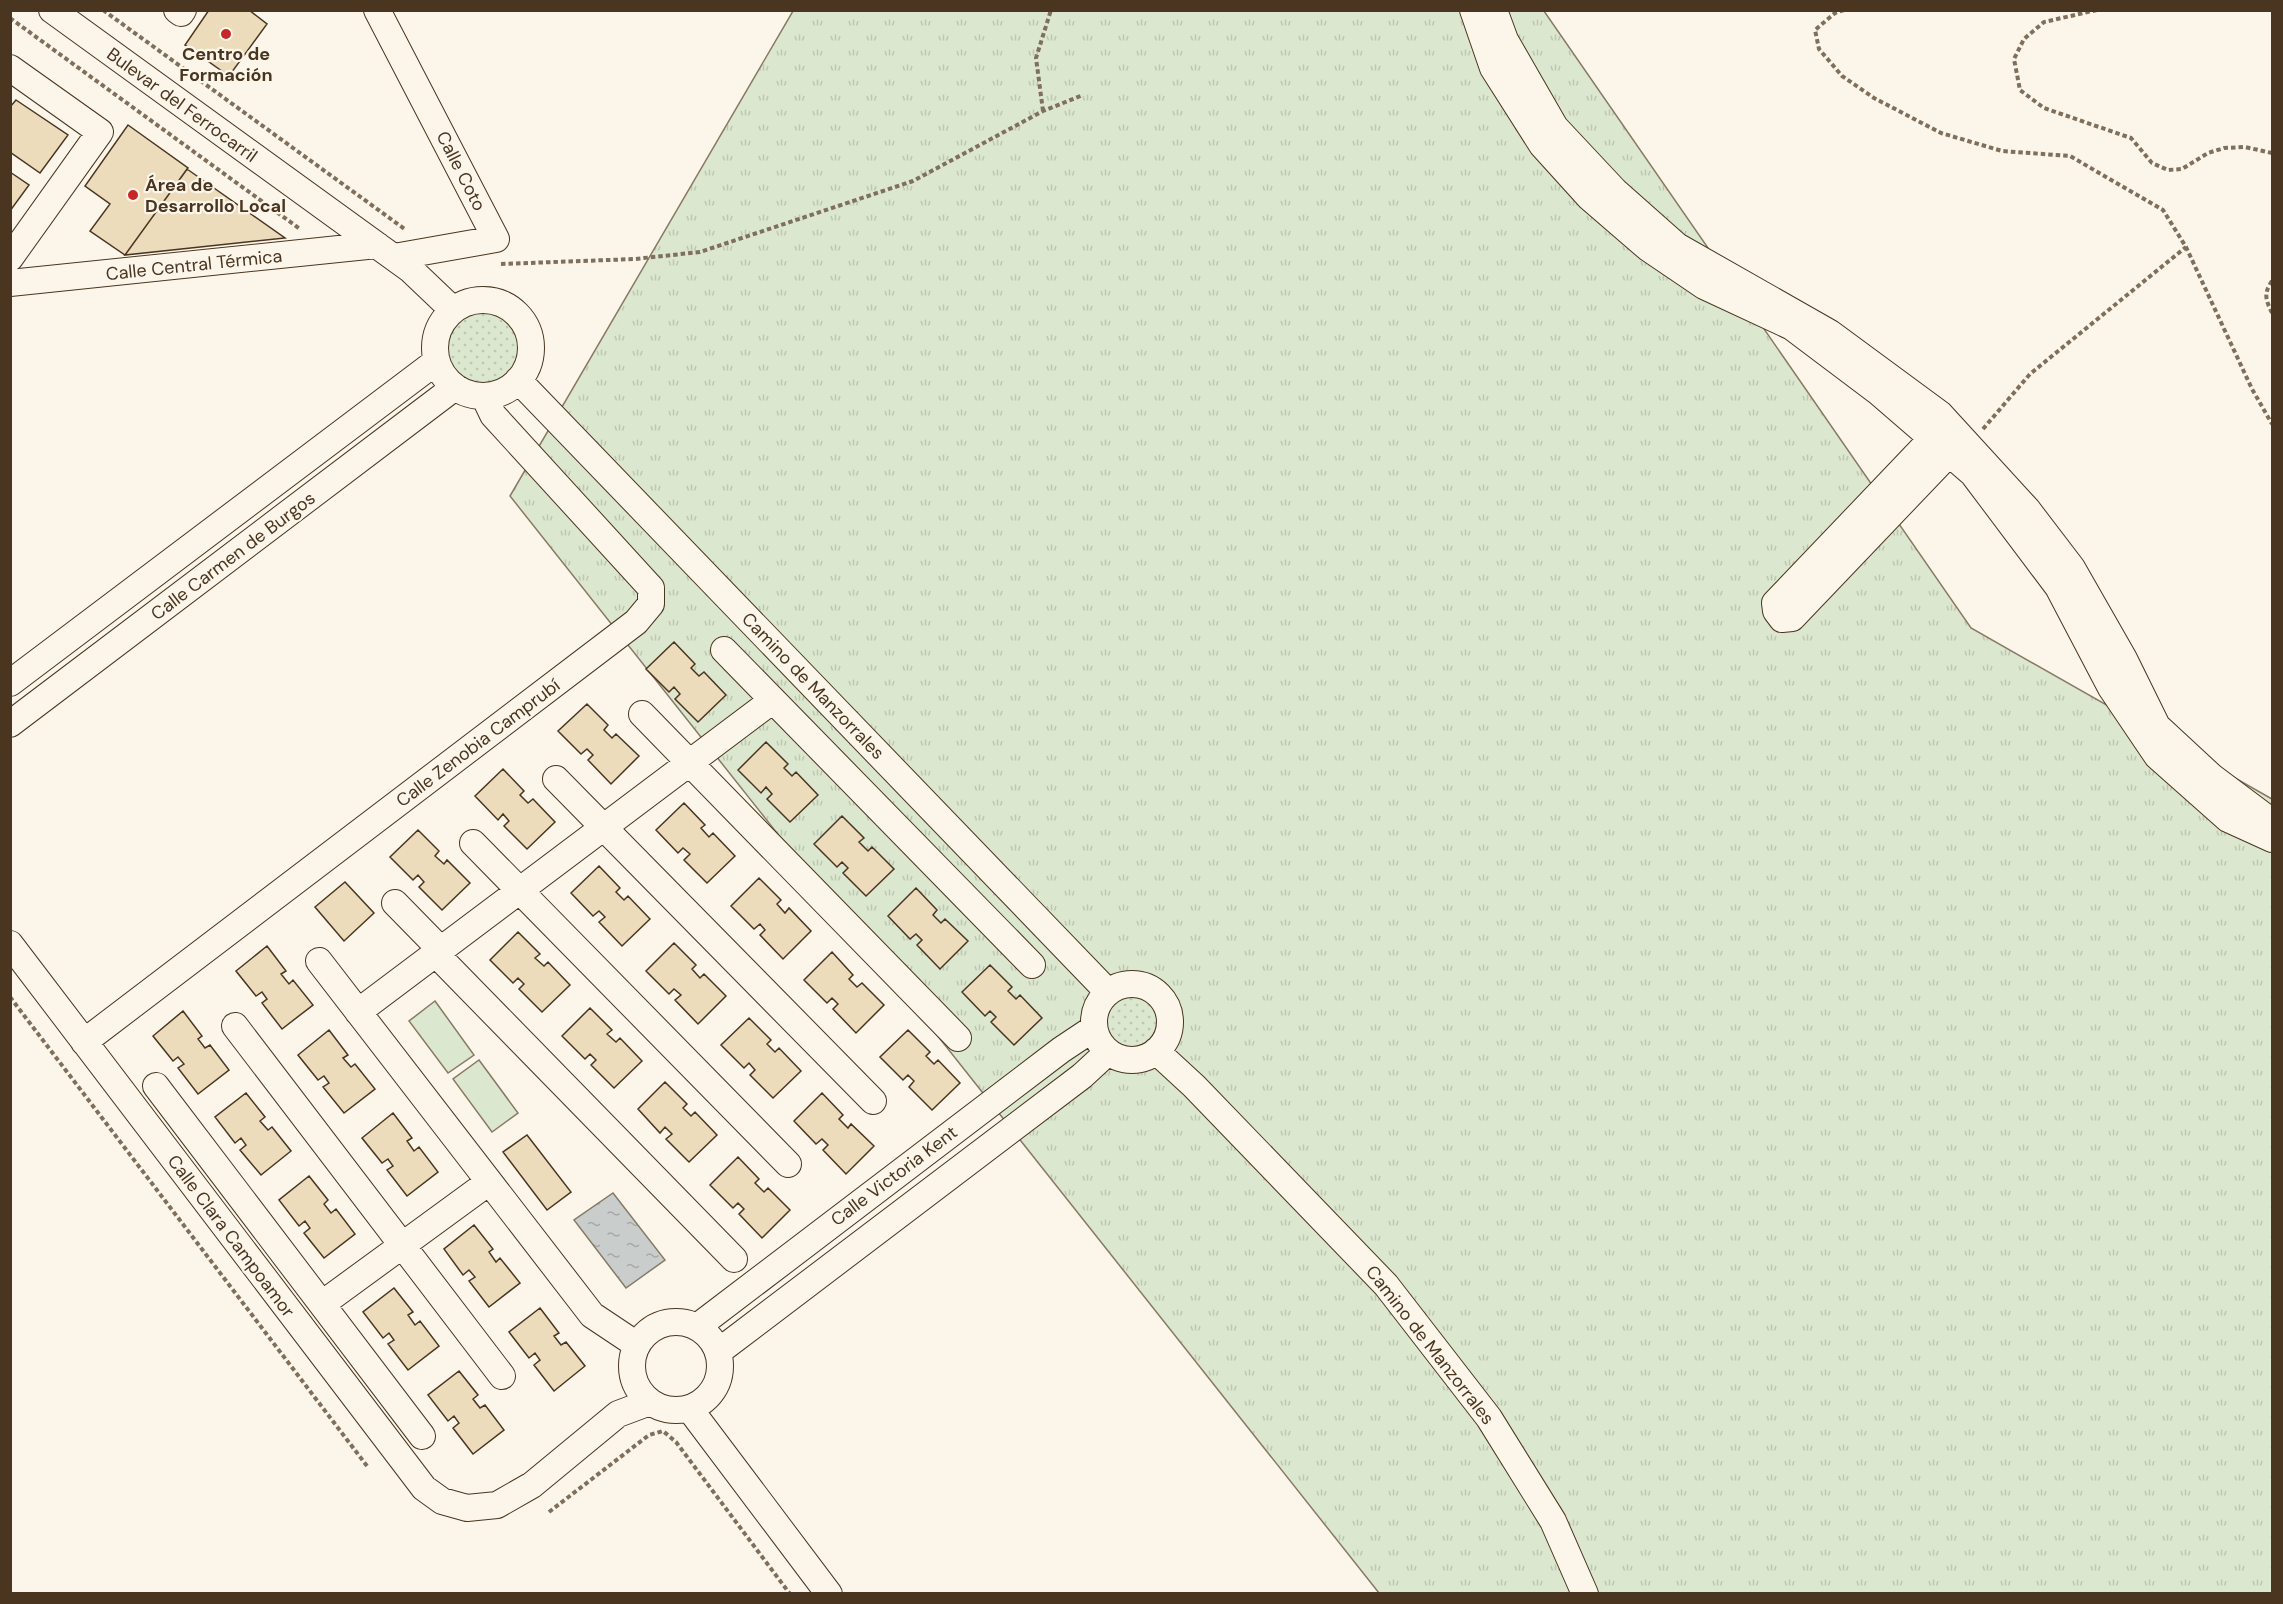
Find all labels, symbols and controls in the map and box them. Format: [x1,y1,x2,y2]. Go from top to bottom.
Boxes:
marker: Centro de Formación [219,27,233,41]
street label: Bulevar del Ferrocarril [102,42,262,168]
place label: Centro de Formación [179,42,273,87]
street label: Calle Coto [431,127,491,215]
place label: Área de Desarrollo Local [145,173,286,218]
marker: Área de Desarrollo Local [126,188,140,202]
street label: Calle Central Térmica [105,244,283,286]
street label: Calle Carmen de Burgos [146,486,320,626]
street label: Camino de Manzorrales [736,607,890,765]
street label: Calle Zenobia Camprubí [391,673,565,813]
street label: Calle Victoria Kent [826,1120,962,1232]
street label: Calle Clara Campoamor [162,1150,300,1322]
street label: Camino de Manzorrales [1360,1260,1500,1430]

